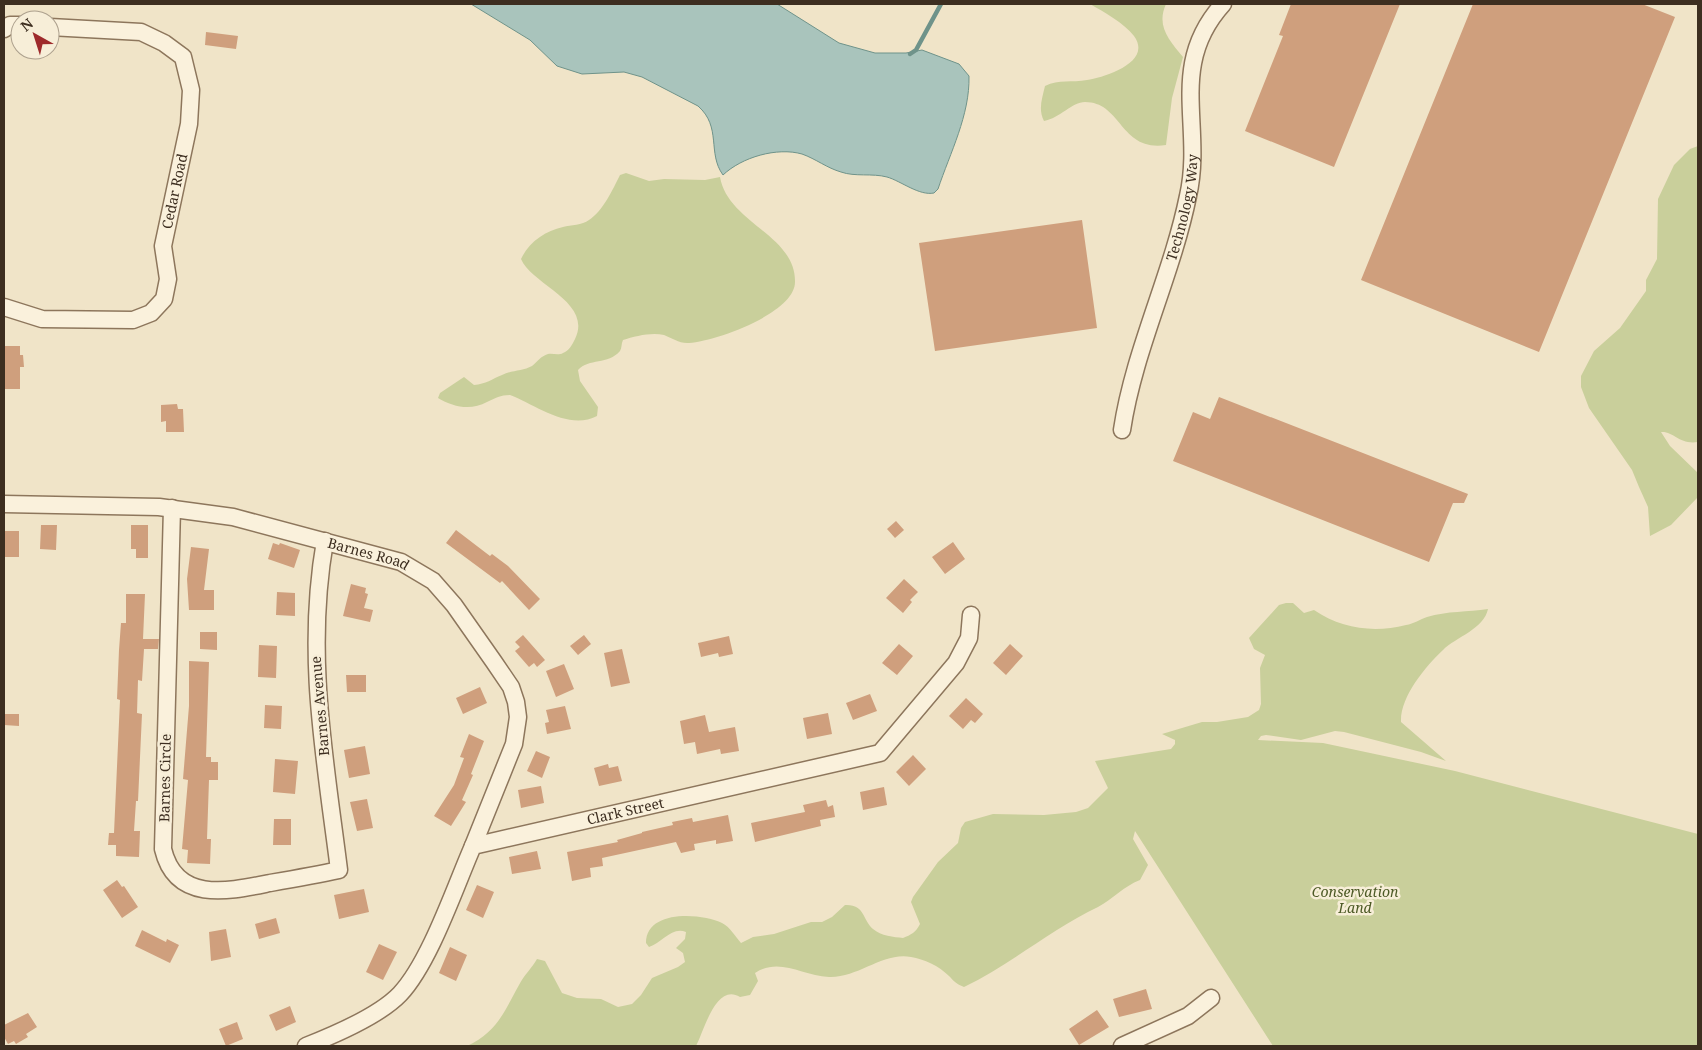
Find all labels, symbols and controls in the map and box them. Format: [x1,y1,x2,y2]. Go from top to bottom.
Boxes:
north arrow [10,10,60,60]
text: N [16,14,37,35]
street label: Cedar Road [157,151,192,231]
street label: Technology Way [1161,154,1201,263]
street label: Barnes Road [326,533,414,574]
street label: Barnes Avenue [306,655,333,757]
street label: Barnes Circle [154,734,175,822]
street label: Clark Street [585,793,666,829]
park label: Conservation Land [1312,882,1399,917]

